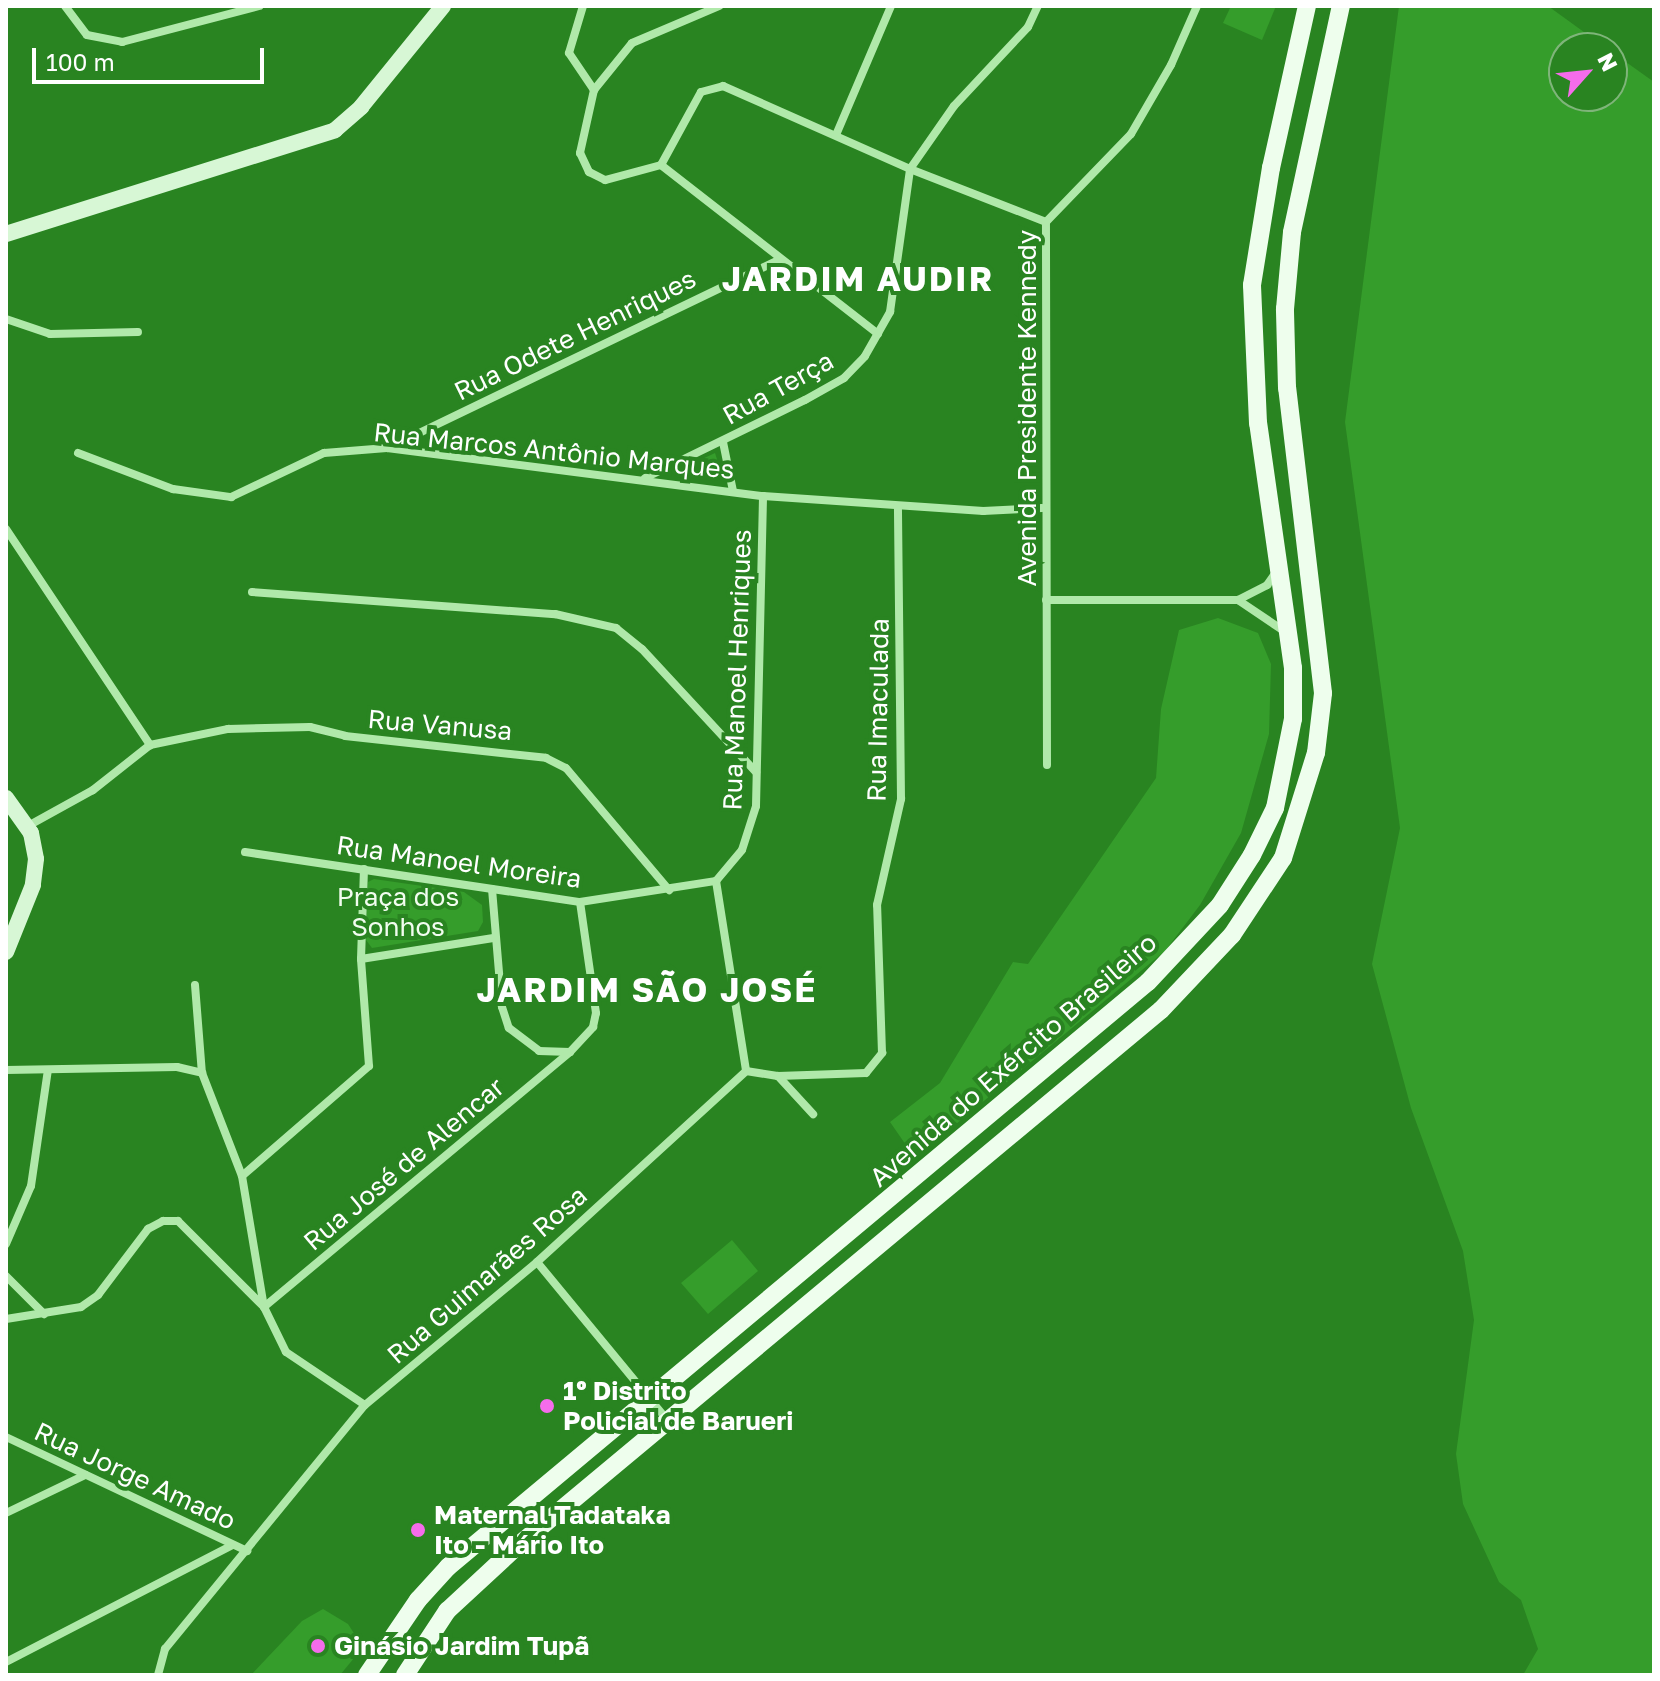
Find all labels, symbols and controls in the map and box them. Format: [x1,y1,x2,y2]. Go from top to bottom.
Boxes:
scale bar [36,32,268,82]
north arrow [1548,32,1628,112]
text: 100 m [46,47,115,76]
text: N [1592,48,1624,75]
street label: Avenida Presidente Kennedy [1011,230,1043,586]
district label: JARDIM AUDIR [722,259,994,299]
street label: Rua Odete Henriques [449,263,701,407]
street label: Rua Terça [717,345,839,431]
street label: Rua Marcos Antônio Marques [372,417,736,485]
street label: Rua Manoel Henriques [717,529,757,811]
street label: Rua Imaculada [861,618,895,802]
street label: Rua Vanusa [367,703,513,747]
street label: Rua Manoel Moreira [334,829,584,895]
park label: Praça dos Sonhos [337,881,459,942]
street label: Avenida do Exército Brasileiro [863,927,1163,1193]
district label: JARDIM SÃO JOSÉ [476,970,818,1010]
street label: Rua José de Alencar [297,1071,511,1257]
street label: Rua Guimarães Rosa [381,1180,593,1370]
place label: 1º Distrito Policial de Barueri [563,1375,793,1436]
marker: 1º Distrito Policial de Barueri [538,1397,556,1415]
street label: Rua Jorge Amado [29,1416,241,1536]
place label: Maternal Tadataka Ito - Mário Ito [434,1499,670,1560]
marker: Maternal Tadataka Ito - Mário Ito [409,1521,427,1539]
place label: Ginásio Jardim Tupã [334,1630,589,1662]
marker: Ginásio Jardim Tupã [309,1637,327,1655]

